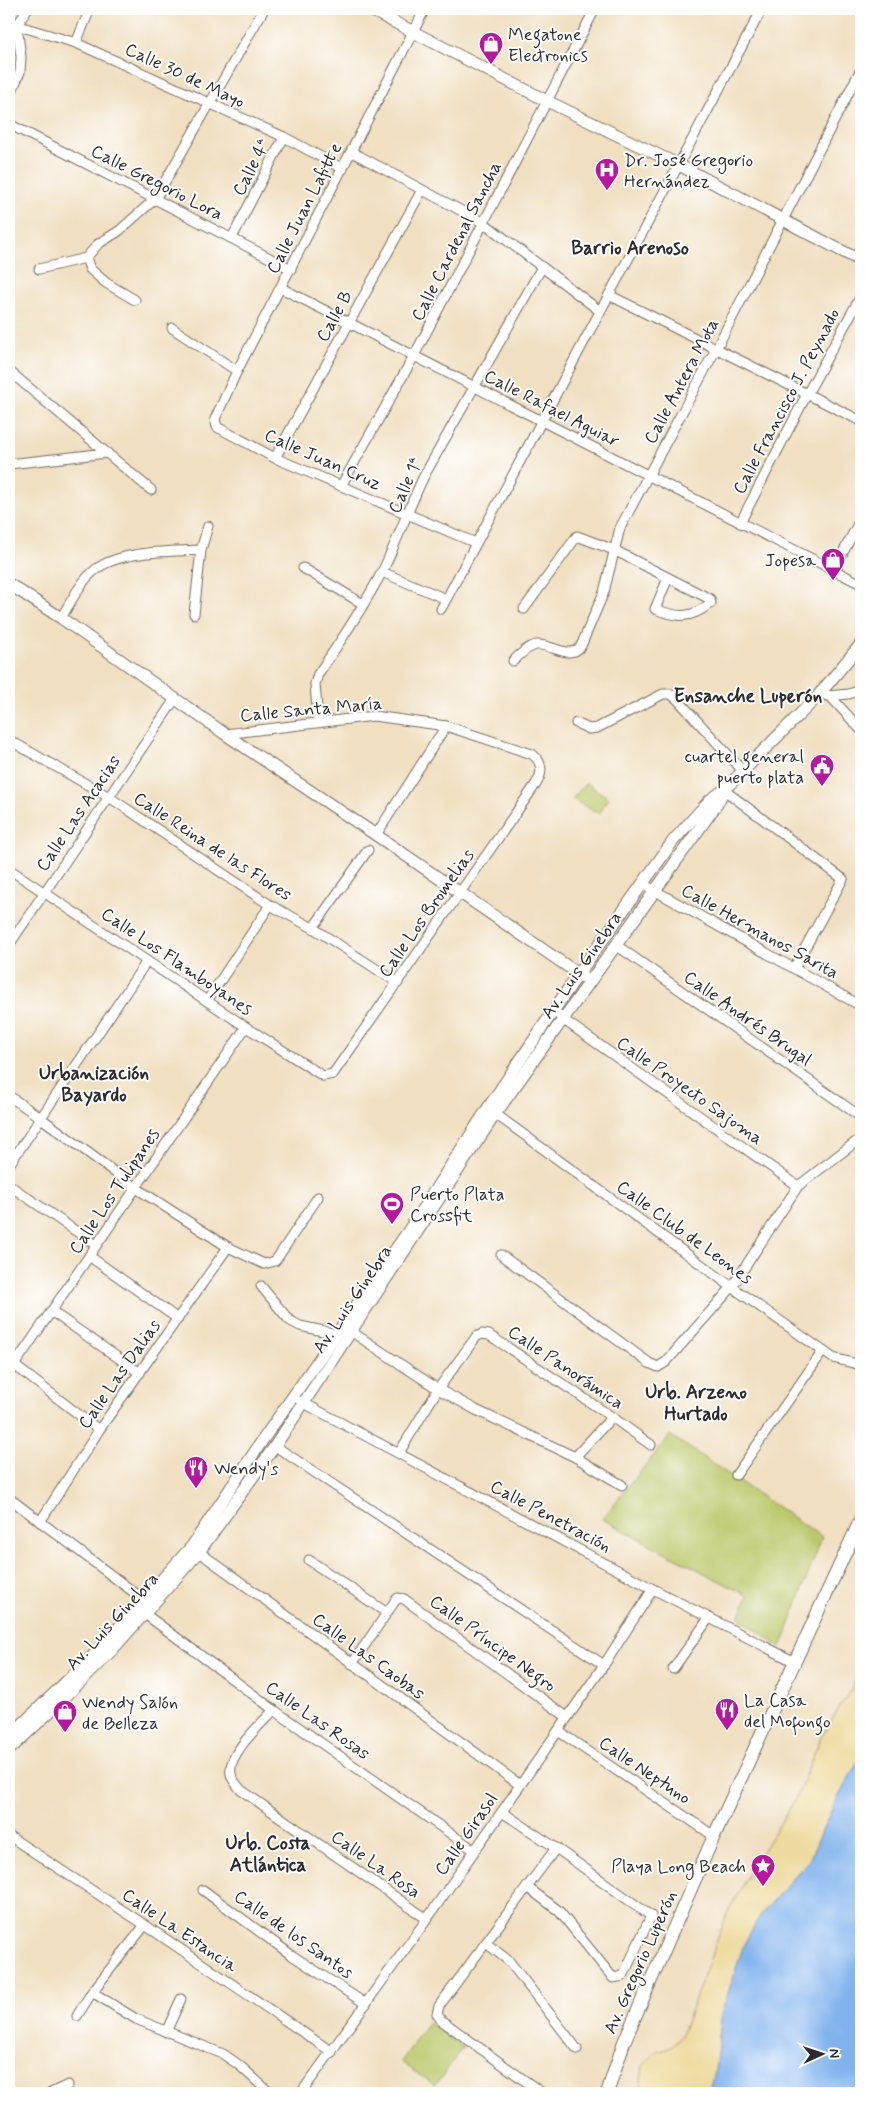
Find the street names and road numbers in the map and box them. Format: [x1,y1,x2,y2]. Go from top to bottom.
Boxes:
street label: Calle 30 de Mayo [121,38,248,114]
street label: Calle 4ª [227,135,277,200]
street label: Calle Gregorio Lora [86,139,226,227]
street label: Calle Juan Lafitte [261,139,348,278]
street label: Calle Cardenal Sancha [406,157,508,325]
street label: Calle B [311,287,359,346]
street label: Calle Francisco J. Peynado [728,304,846,498]
street label: Calle Antera Mota [639,315,725,448]
street label: Calle Rafael Aguiar [480,364,624,454]
street label: Calle Juan Cruz [260,423,385,497]
street label: Calle 1ª [383,454,429,517]
street label: Calle Santa María [239,692,383,728]
street label: Calle Las Acacias [31,751,127,876]
street label: Calle Reina de las Flores [129,787,296,907]
street label: Calle Los Bromelias [373,844,480,983]
street label: Calle Hermanos Sarita [677,879,842,985]
street label: Calle Los Flamboyanes [96,902,257,1021]
street label: Av. Luis Ginebra [536,907,628,1024]
street label: Calle Andrés Brugal [679,966,816,1072]
street label: Calle Proyecto Sajoma [611,1031,767,1150]
street label: Calle Los Tulipanes [64,1124,166,1259]
street label: Calle Club de Leones [611,1175,757,1290]
street label: Av. Luis Ginebra [308,1241,398,1359]
street label: Calle Las Dalias [73,1315,167,1434]
street label: Calle Panorámica [503,1320,628,1415]
street label: Calle Penetración [486,1475,615,1559]
street label: Av. Luis Ginebra [61,1567,164,1676]
street label: Calle Príncipe Negro [423,1590,561,1700]
street label: Calle Las Caobas [307,1608,430,1706]
street label: Calle Las Rosas [260,1676,374,1766]
street label: Calle Neptuno [594,1731,695,1810]
street label: Calle Girasol [430,1789,504,1881]
street label: Calle La Rosa [326,1825,425,1904]
street label: Calle La Estancia [117,1883,242,1978]
street label: Calle de los Santos [229,1885,358,1985]
street label: Av. Gregorio Luperón [599,1887,684,2038]

